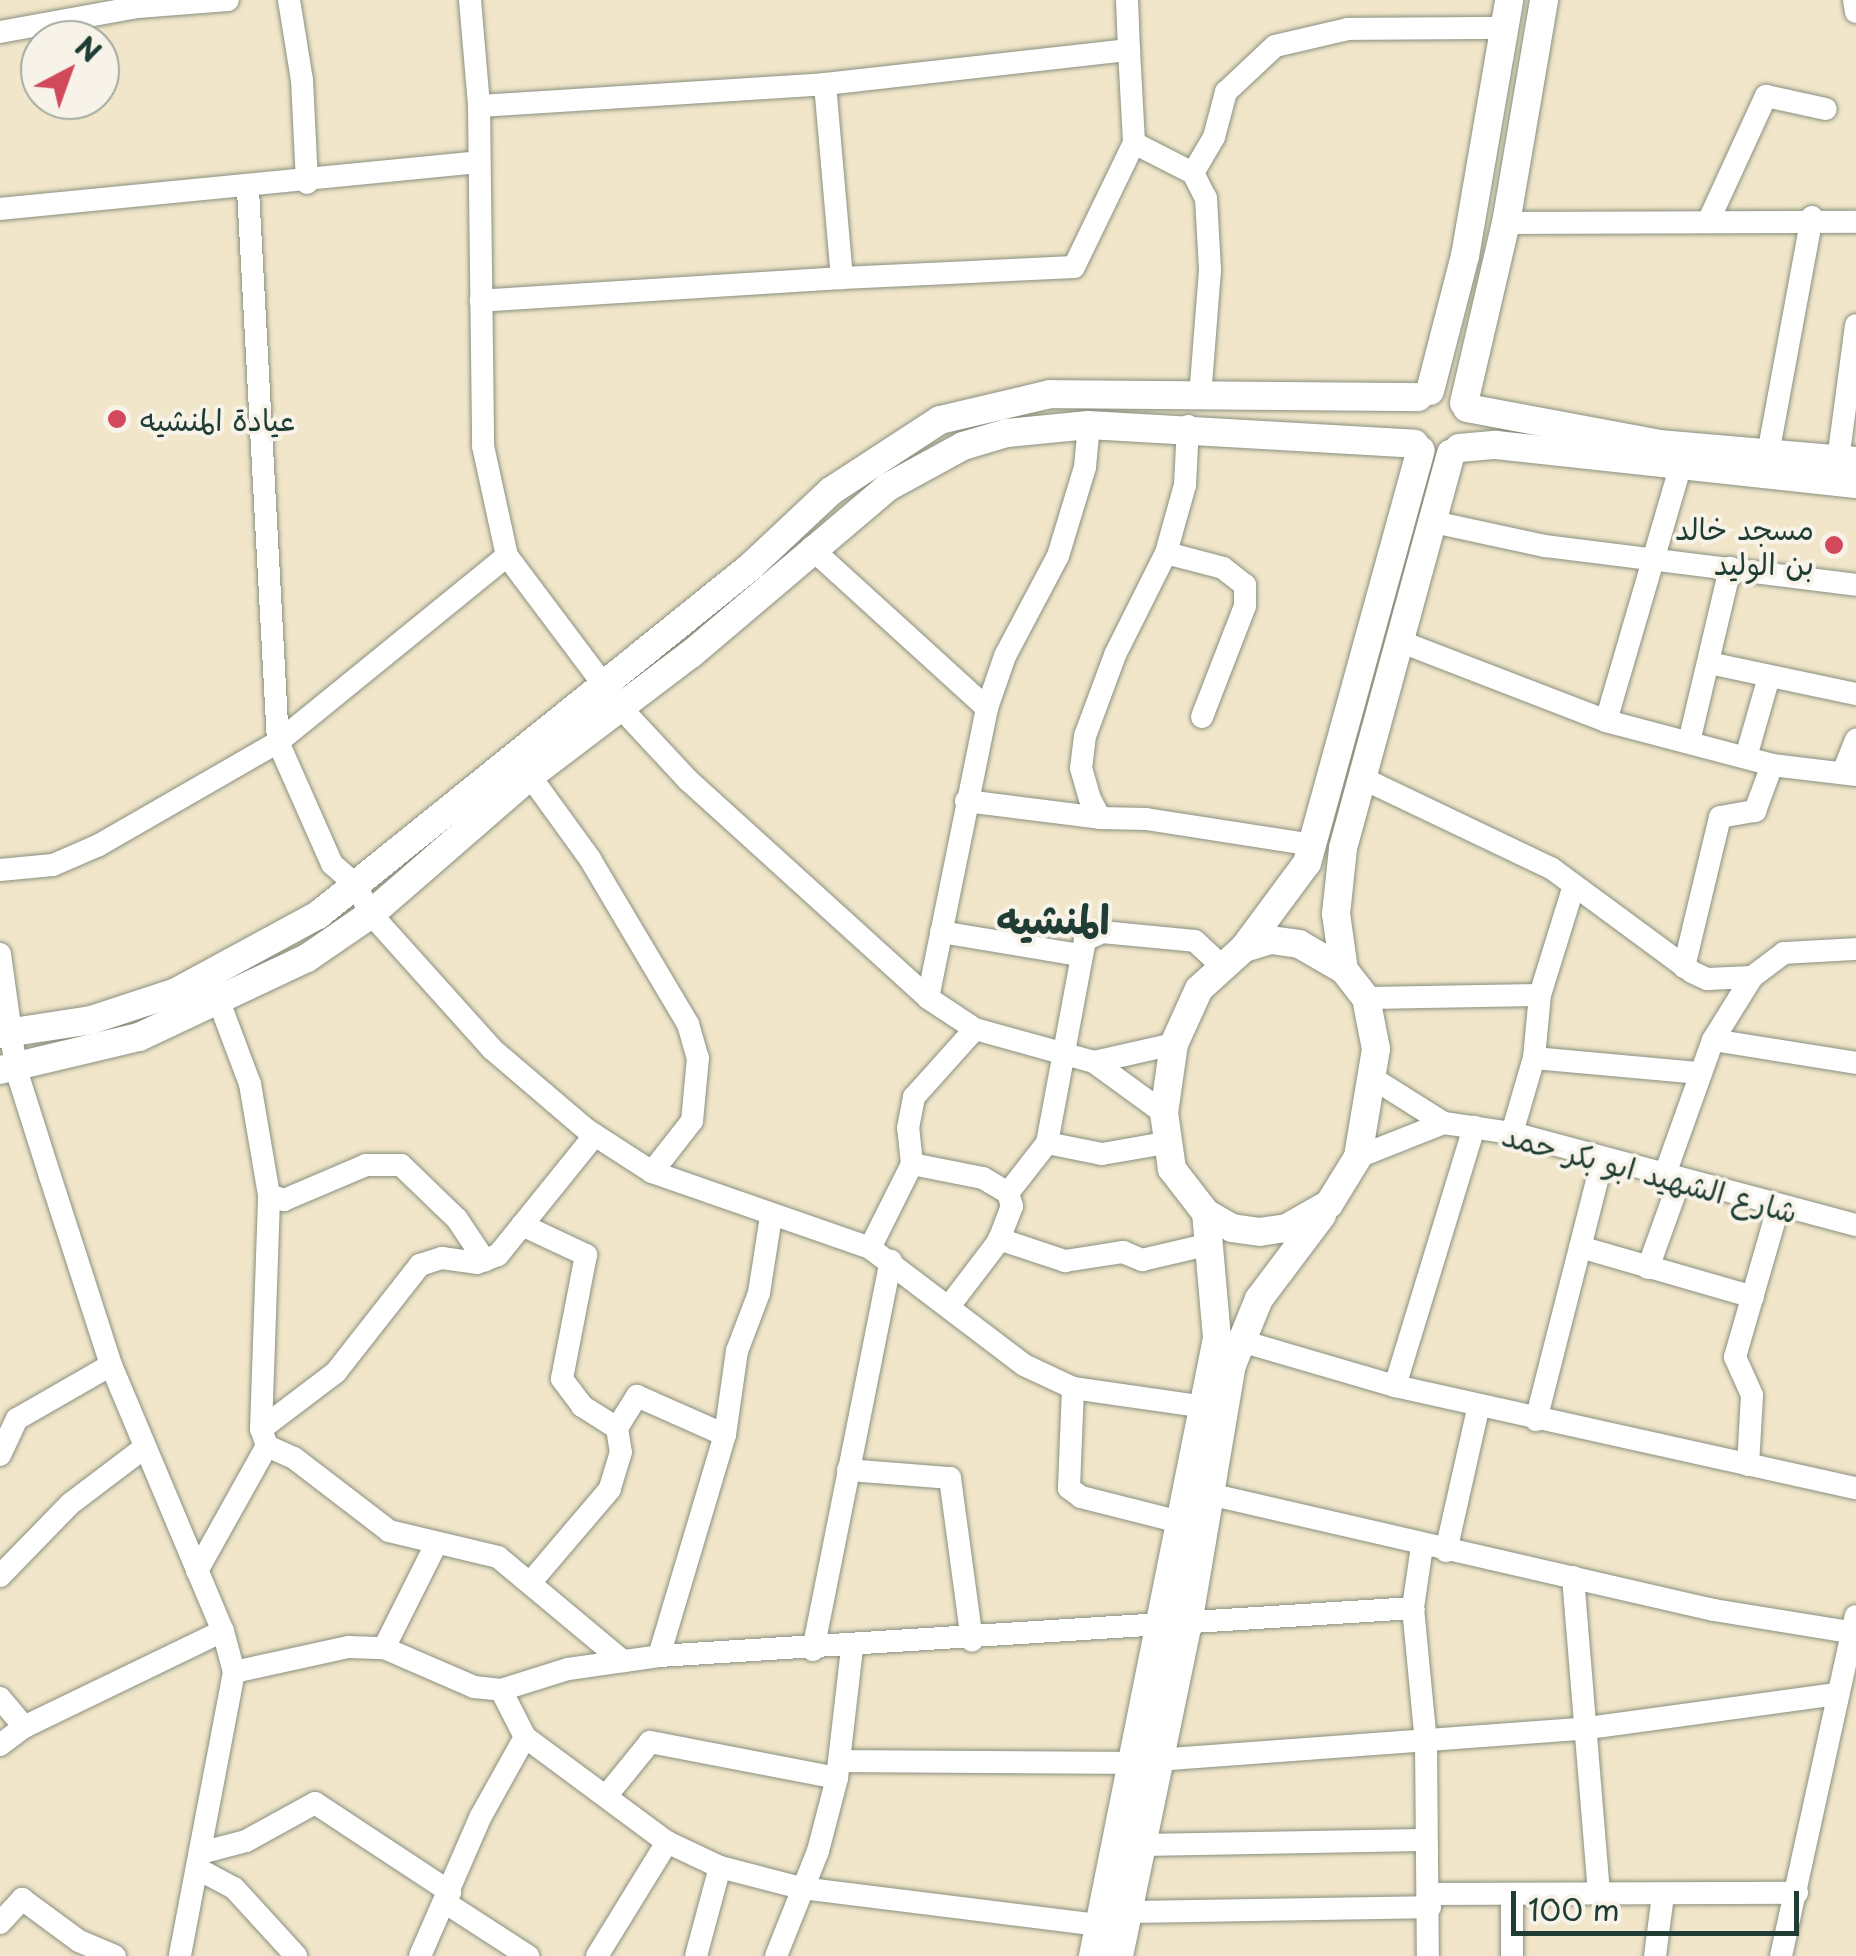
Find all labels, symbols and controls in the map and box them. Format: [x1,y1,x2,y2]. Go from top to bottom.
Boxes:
north arrow [20,20,120,120]
text: N [66,25,111,72]
place label: عيادة المنشيه [140,401,295,437]
marker: عيادة المنشيه [104,406,130,432]
place label: مسجد خالد بن الوليد [1675,510,1814,580]
marker: مسجد خالد بن الوليد [1823,534,1845,556]
district label: المنشيه [996,894,1110,942]
street label: شارع الشهيد ابو بكر حمد [1498,1116,1802,1230]
scale bar [1516,1871,1804,1933]
text: 100 m [1528,1886,1620,1931]

